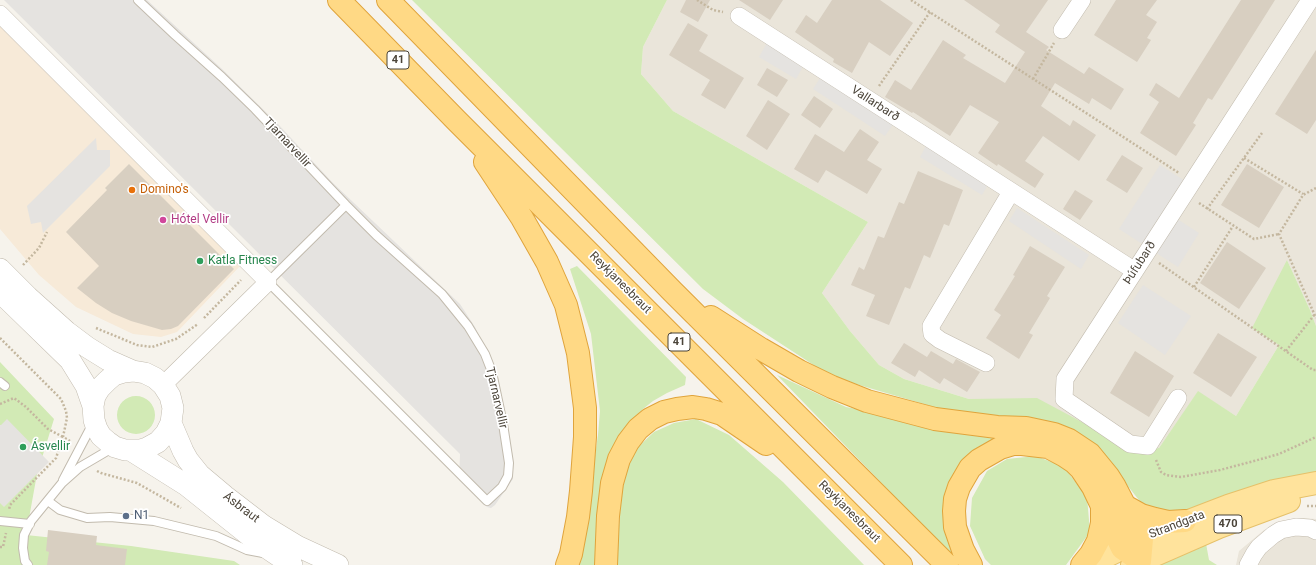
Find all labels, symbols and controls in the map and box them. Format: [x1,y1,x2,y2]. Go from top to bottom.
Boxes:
road number: 41 [387,51,409,69]
street label: Vallarbarð [848,83,902,125]
street label: Tjarnarvellir [260,115,314,171]
place label: Domino's [140,183,189,197]
marker: Domino's [127,185,137,195]
place label: Hótel Vellir [171,213,229,227]
marker: Hótel Vellir [158,215,168,225]
street label: Þúfubarð [1121,239,1159,287]
street label: Reykjanesbraut [586,249,654,317]
place label: Katla Fitness [208,254,277,268]
marker: Katla Fitness [195,256,205,266]
road number: 41 [668,333,690,351]
street label: Tjarnarvellir [482,366,510,430]
place label: Ásvellir [31,440,70,454]
marker: Ásvellir [18,442,28,452]
street label: Reykjanesbraut [815,478,883,546]
street label: Ásbraut [220,490,262,526]
street label: Strandgata [1147,508,1207,542]
place label: N1 [134,509,149,523]
marker: N1 [121,511,131,521]
road number: 470 [1214,515,1242,533]

